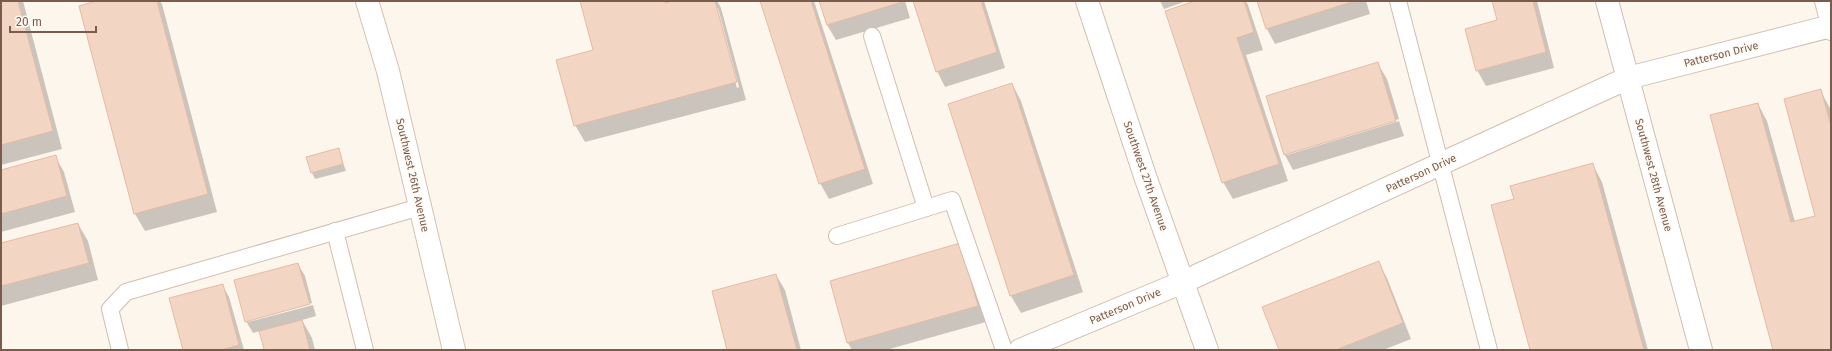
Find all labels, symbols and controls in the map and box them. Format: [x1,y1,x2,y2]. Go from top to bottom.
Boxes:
scale bar [10,8,96,34]
text: 20 m [16,15,42,29]
street label: Patterson Drive [1683,39,1760,70]
street label: Southwest 26th Avenue [393,117,432,233]
street label: Southwest 28th Avenue [1632,117,1675,233]
street label: Southwest 27th Avenue [1121,120,1170,233]
street label: Patterson Drive [1384,151,1459,195]
street label: Patterson Drive [1088,286,1163,327]

